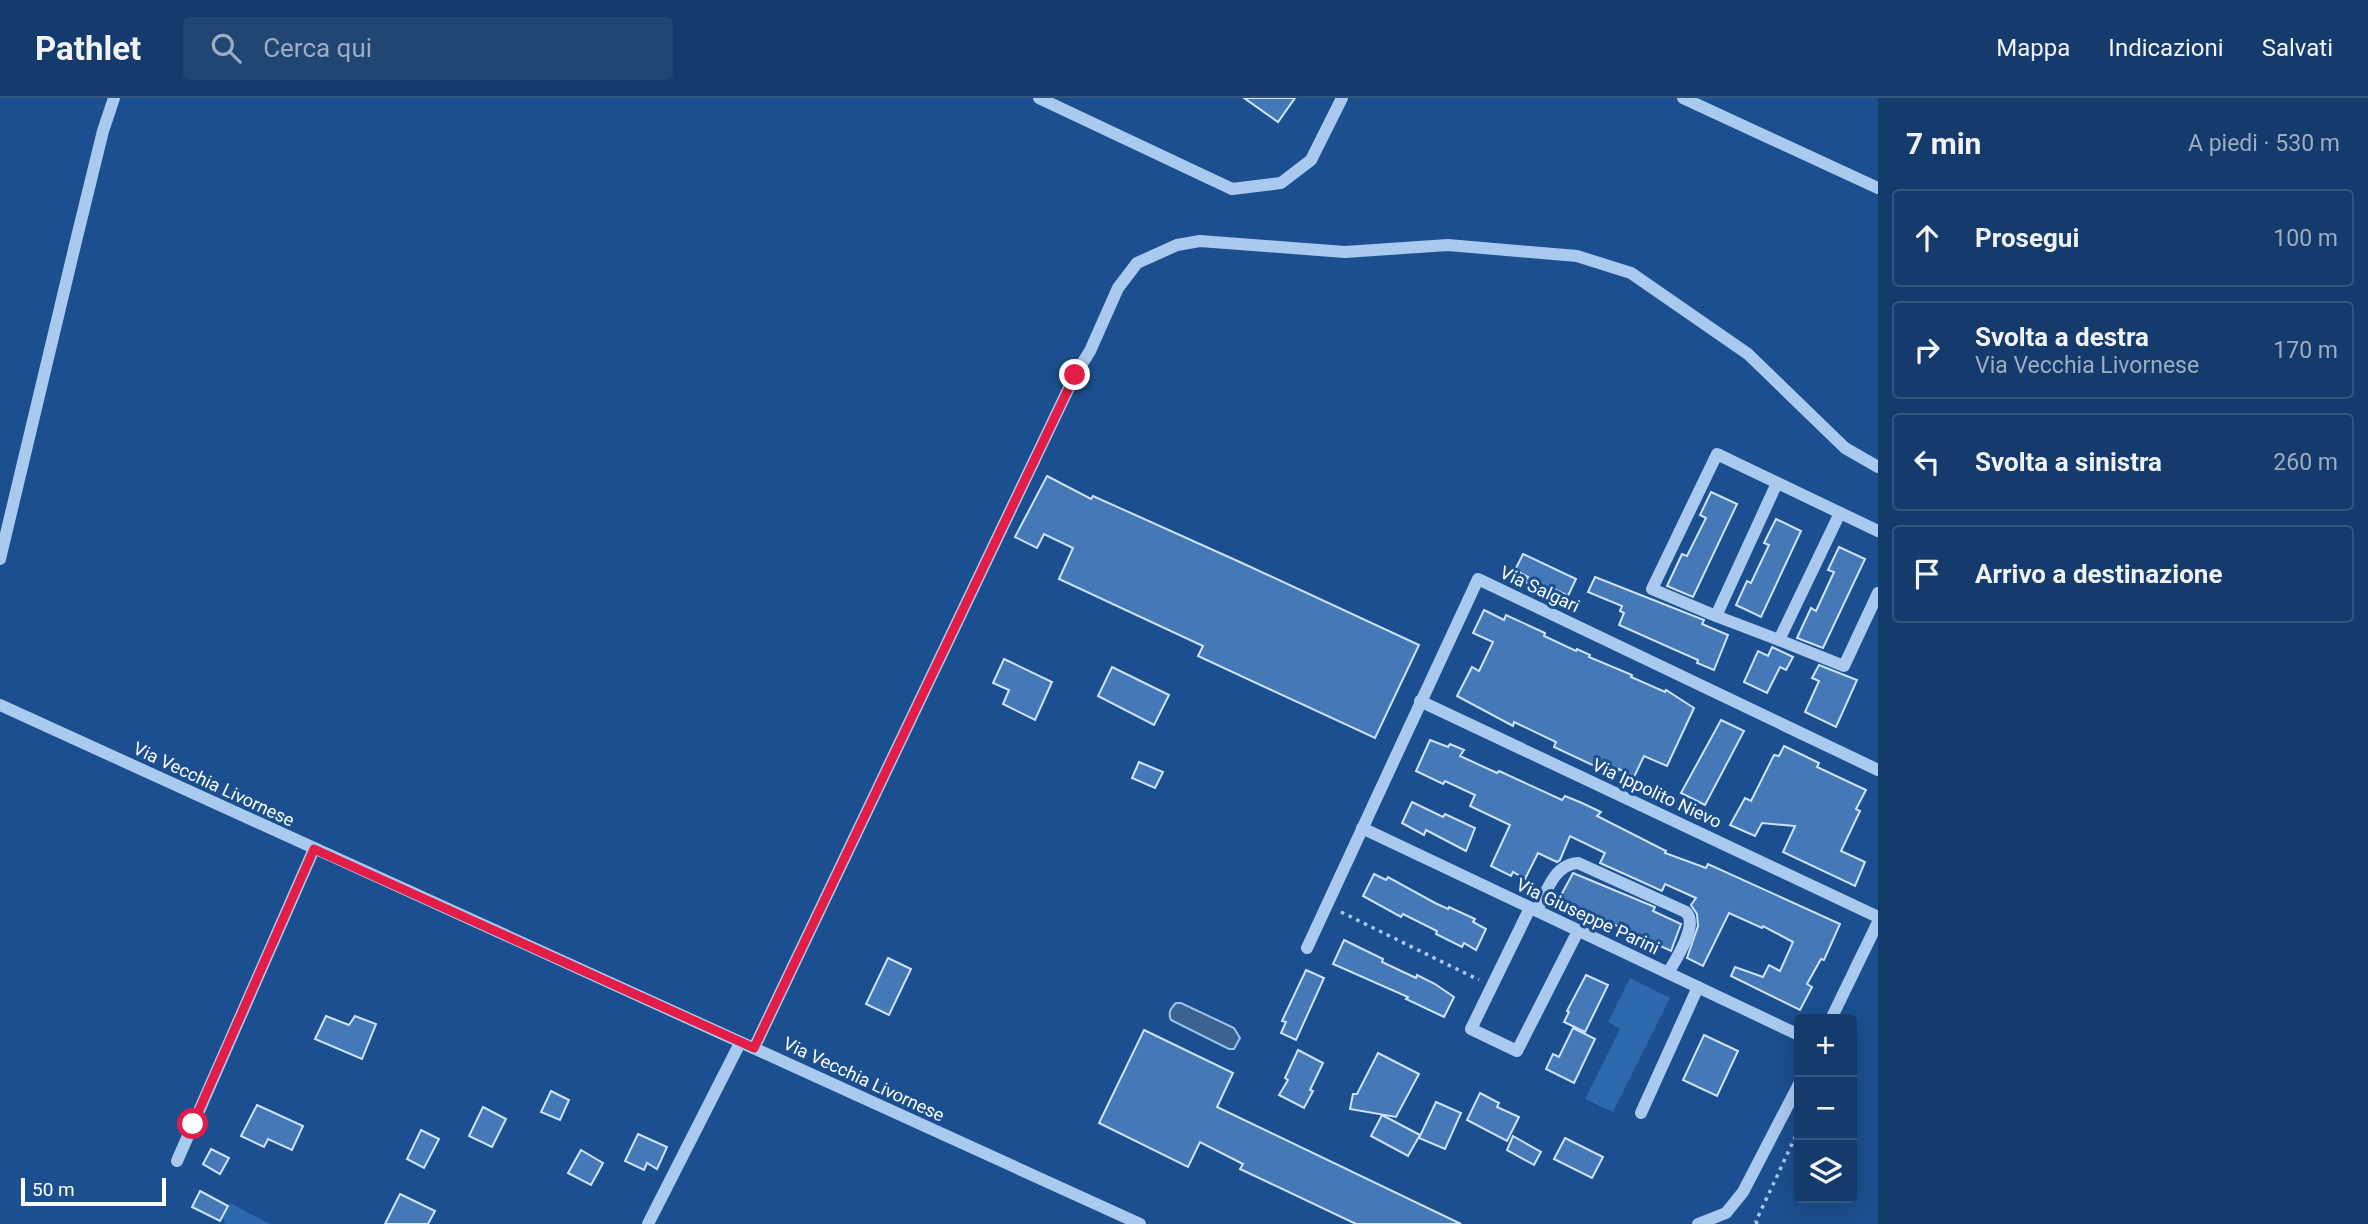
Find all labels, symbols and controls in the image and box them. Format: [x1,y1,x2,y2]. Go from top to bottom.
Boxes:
search box [183,17,673,80]
text: Pathlet [35,29,141,68]
icon: search [207,29,245,67]
text: Cerca qui [263,33,372,63]
text: Mappa [1996,34,2070,62]
text: Indicazioni [2108,34,2224,62]
text: Salvati [2262,34,2333,62]
text: 7 min [1906,126,1981,161]
text: A piedi · 530 m [2188,130,2340,157]
icon: ahead [1908,219,1946,257]
text: Prosegui [1975,223,2079,253]
text: 100 m [2273,225,2338,252]
text: Svolta a destra [1975,322,2149,352]
icon: right [1908,331,1946,369]
text: 170 m [2273,337,2338,364]
text: Via Vecchia Livornese [1975,352,2199,379]
route end [1059,359,1090,390]
icon: left [1908,443,1946,481]
text: Svolta a sinistra [1975,447,2162,477]
text: 260 m [2273,449,2338,476]
icon: arrive [1908,555,1946,593]
text: Arrivo a destinazione [1975,559,2222,589]
street label: Via Salgari [1497,561,1583,617]
street label: Via Vecchia Livornese [130,737,298,831]
street label: Via Ippolito Nievo [1589,754,1725,832]
street label: Via Giuseppe Parini [1513,874,1663,958]
map controls [1794,1014,1857,1203]
button: + [1794,1014,1857,1077]
street label: Via Vecchia Livornese [780,1032,948,1126]
button: − [1794,1077,1857,1140]
route start [177,1108,208,1139]
button: layers [1794,1140,1857,1203]
scale bar [21,1175,166,1207]
text: 50 m [32,1178,75,1201]

